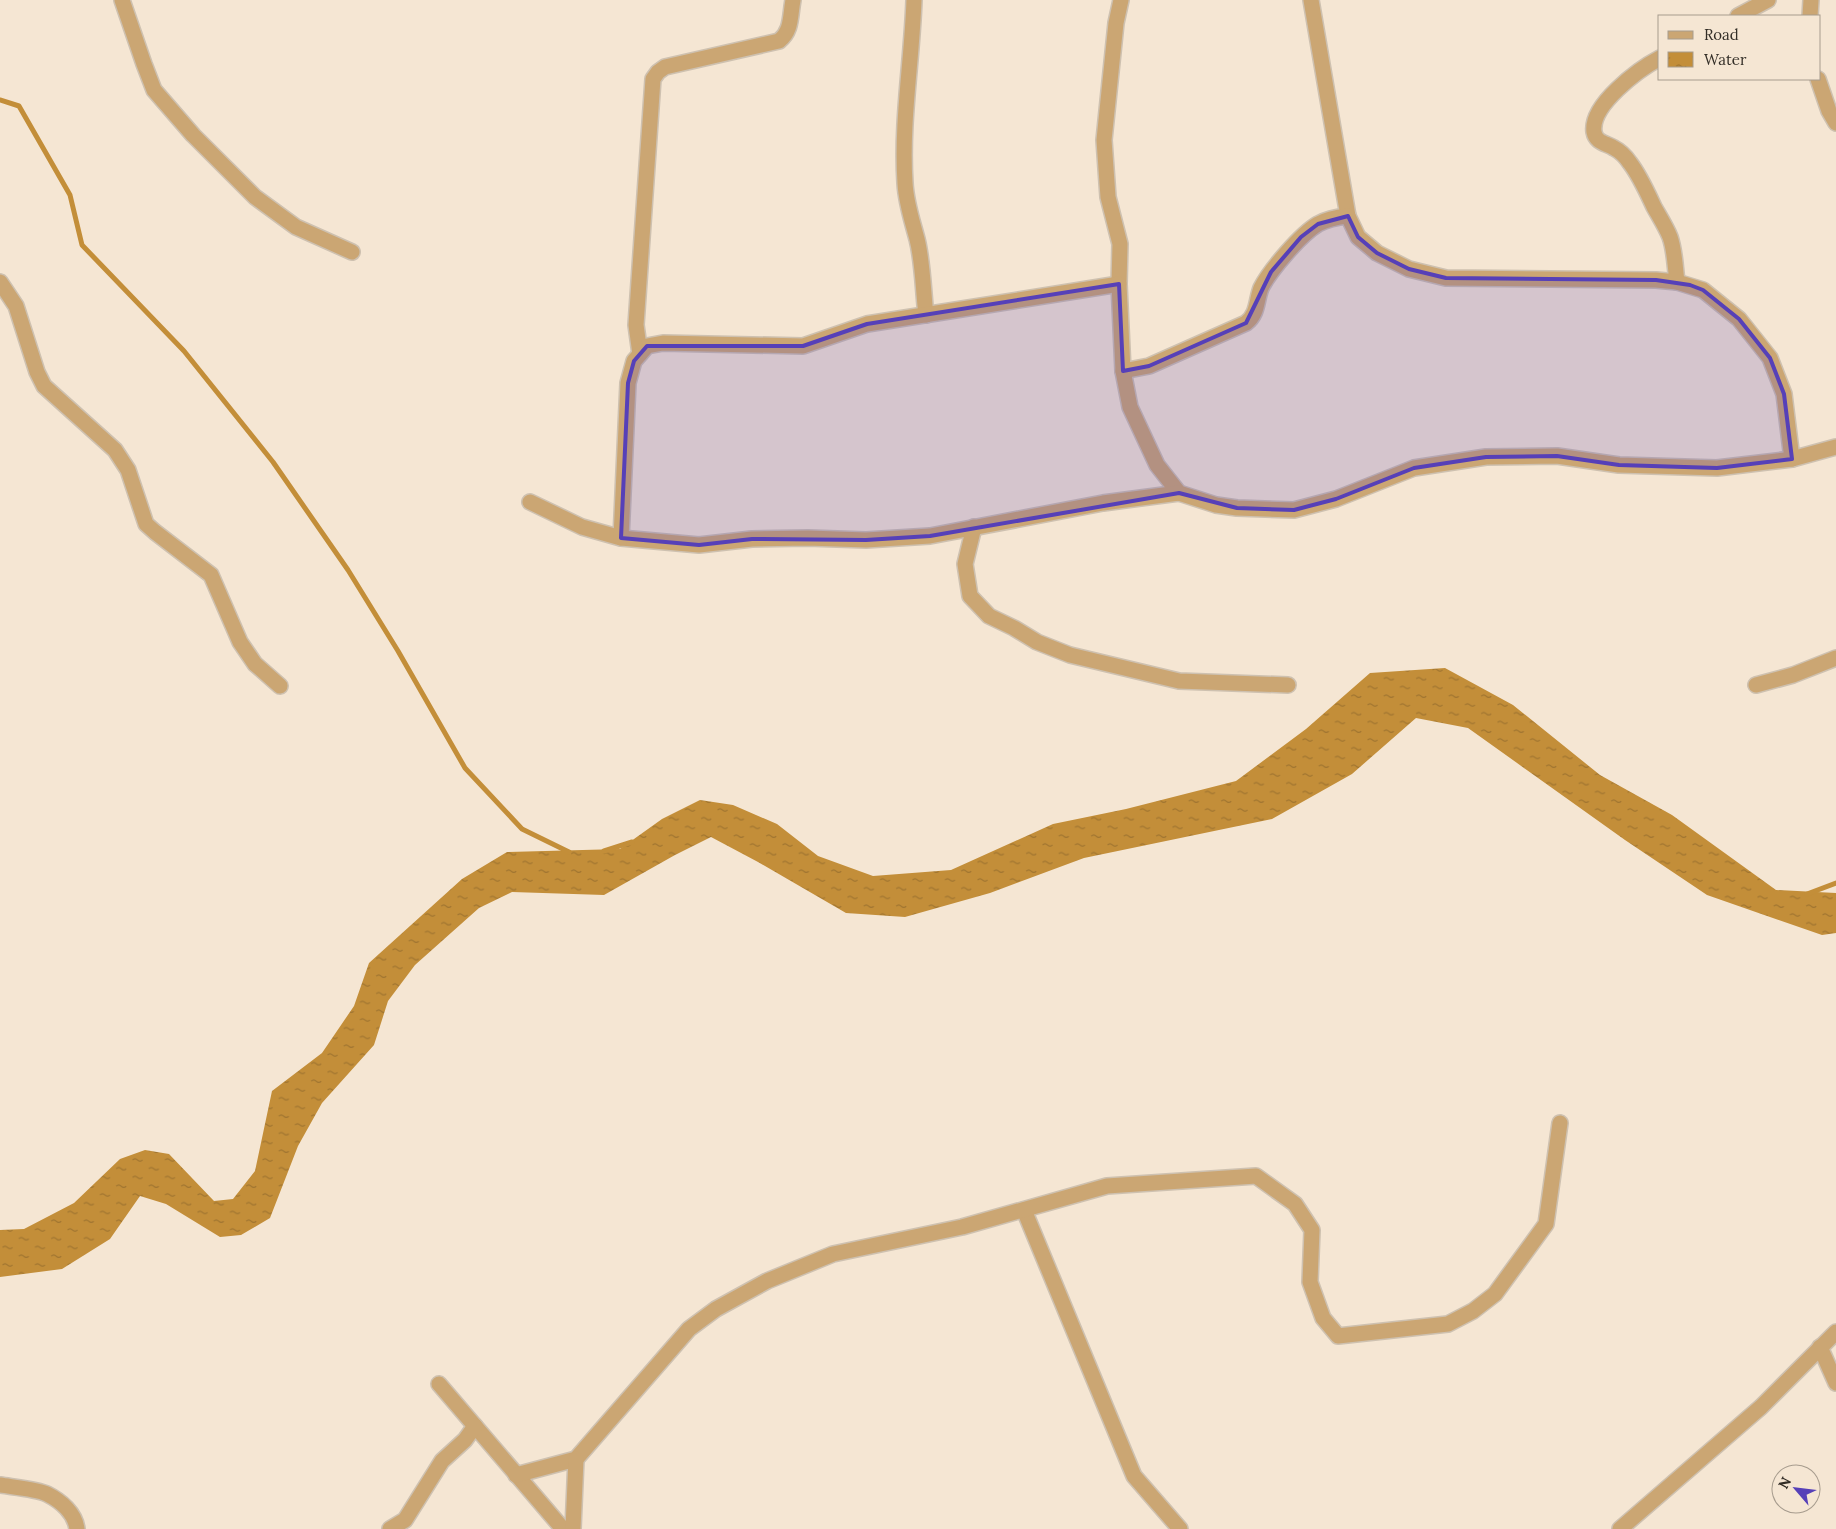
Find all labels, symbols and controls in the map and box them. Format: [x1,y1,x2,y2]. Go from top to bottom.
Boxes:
legend [1658,15,1821,80]
text: Road [1704,25,1739,44]
text: Water [1704,50,1747,69]
north arrow [1771,1464,1821,1514]
text: N [1774,1474,1795,1492]

